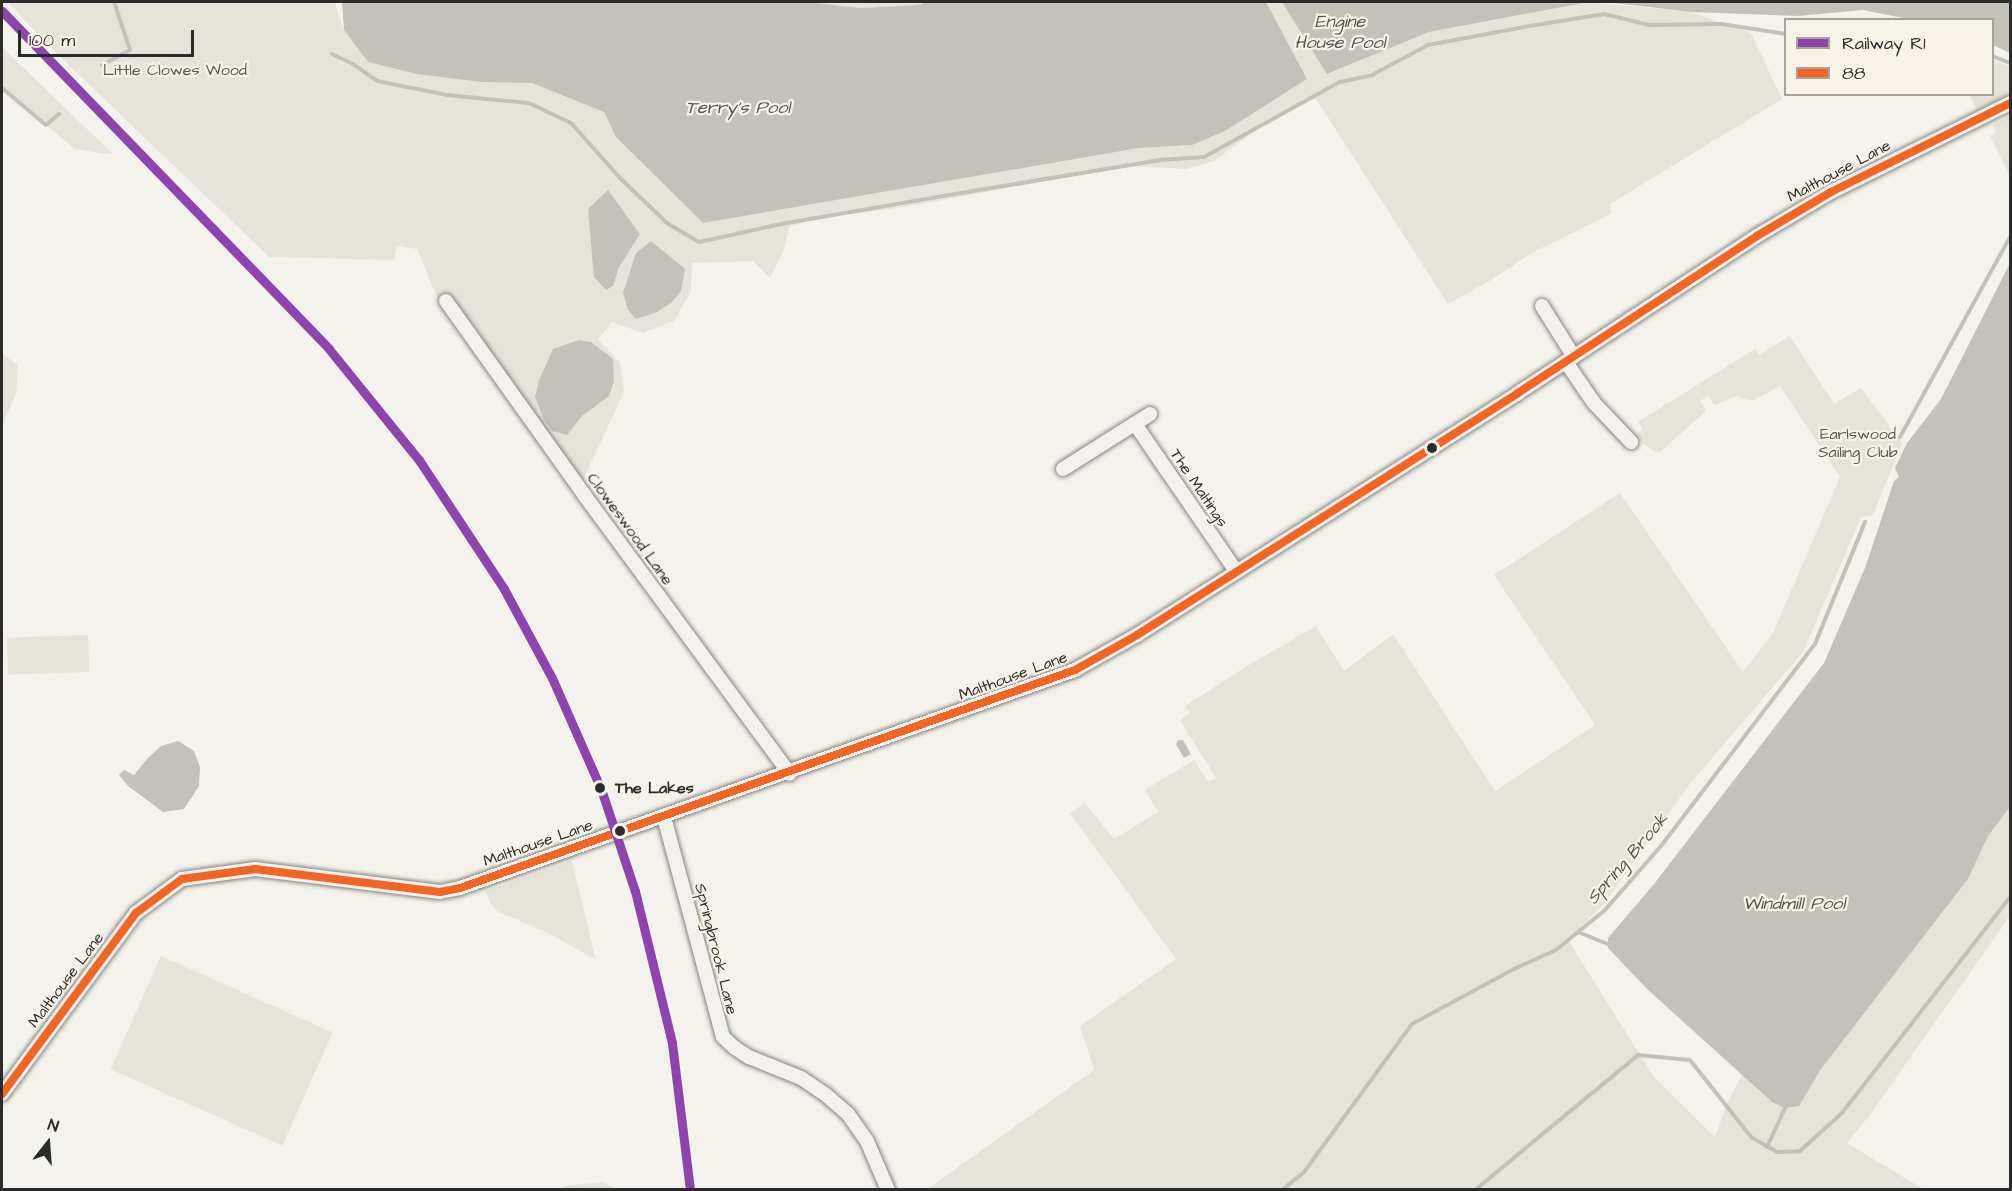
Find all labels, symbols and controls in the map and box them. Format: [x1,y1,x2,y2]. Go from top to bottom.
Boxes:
water label: Engine House Pool [1295,12,1385,54]
scale bar [21,18,196,56]
legend [1784,18,1994,96]
text: 100 m [29,28,75,53]
text: Railway R1 [1842,31,1925,56]
park label: Little Clowes Wood [103,60,247,80]
text: 88 [1842,61,1865,86]
water label: Terry's Pool [686,97,790,119]
street label: Malthouse Lane [1784,136,1894,206]
park label: Earlswood Sailing Club [1818,424,1898,462]
unlabelled marker [1426,442,1438,454]
street label: The Maltings [1166,445,1232,531]
street label: Cloweswood Lane [583,469,677,589]
street label: Malthouse Lane [956,647,1070,705]
marker: The Lakes [590,778,610,798]
place label: The Lakes [615,778,694,798]
water label: Spring Brook [1583,809,1673,909]
street label: Malthouse Lane [481,815,595,871]
unlabelled marker [614,825,626,837]
street label: Springbrook Lane [690,881,742,1017]
water label: Windmill Pool [1743,893,1845,915]
street label: Malthouse Lane [24,929,108,1031]
north arrow [18,1113,78,1173]
text: N [45,1114,61,1138]

